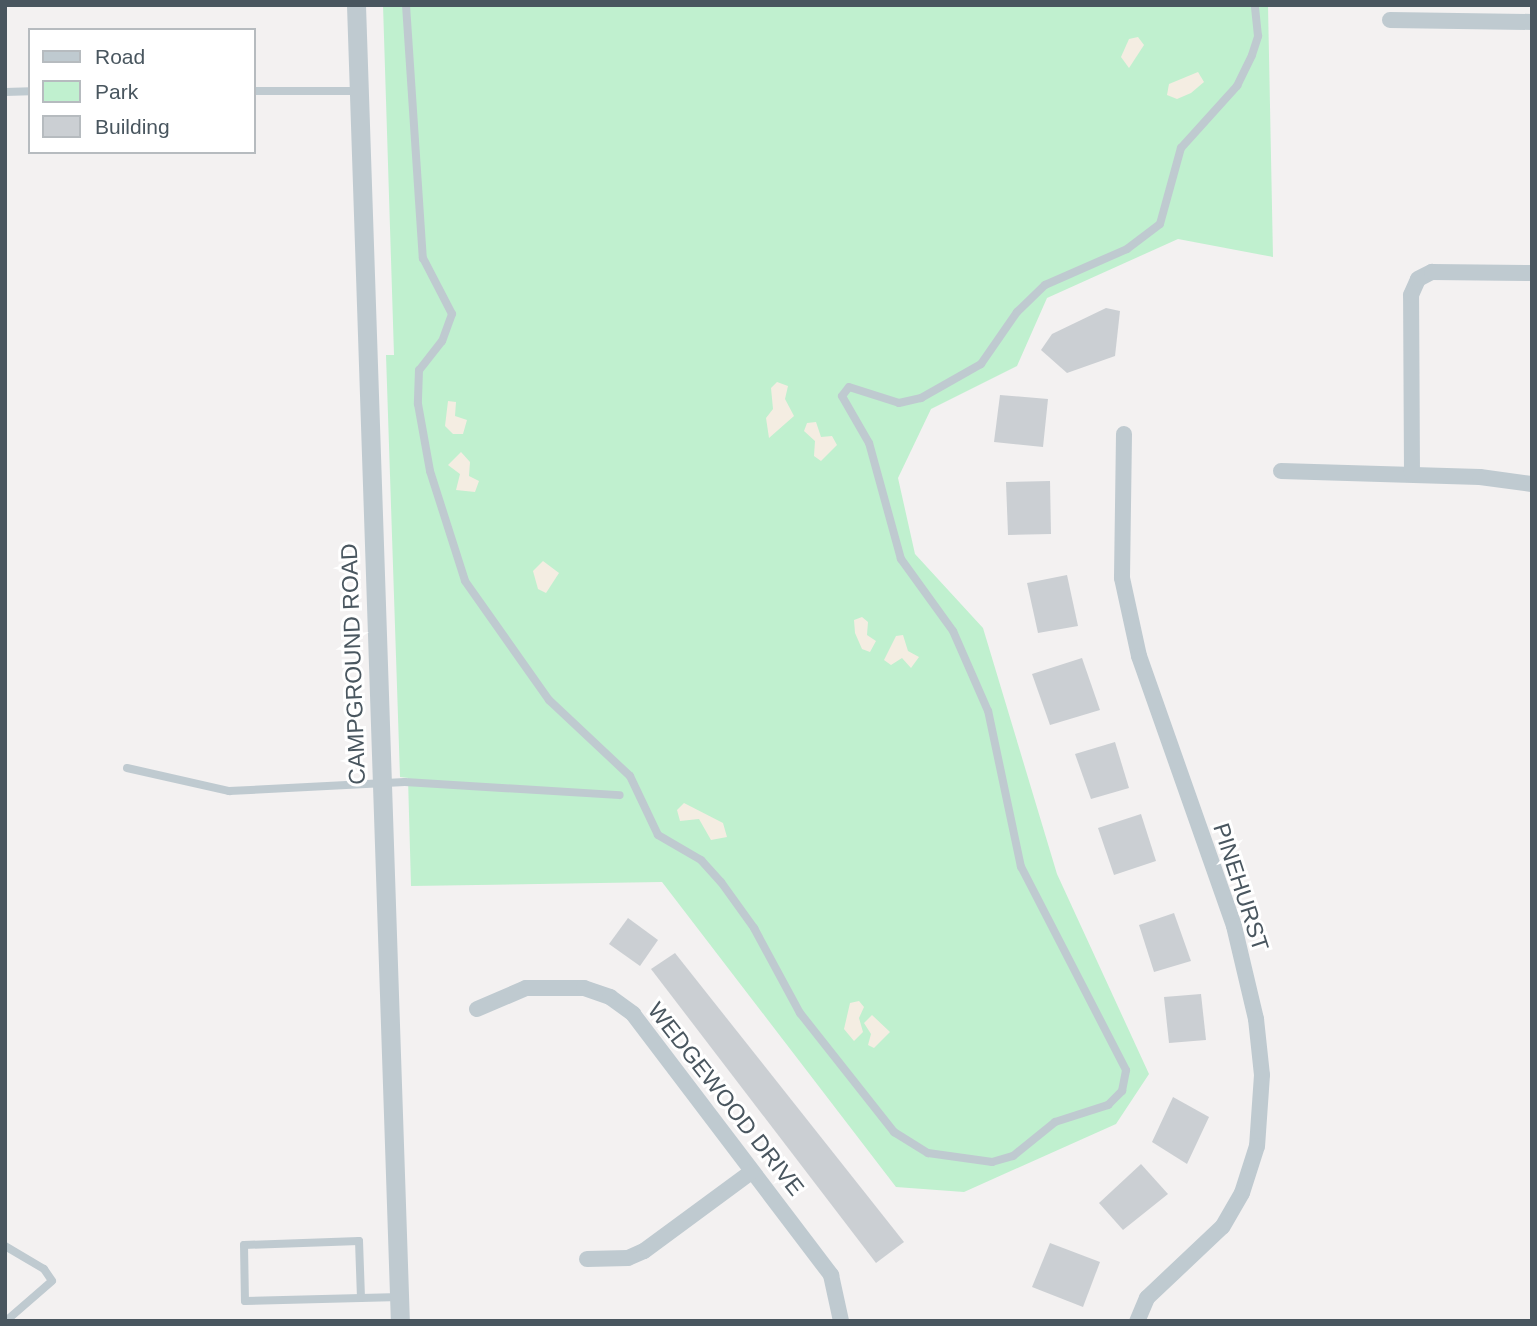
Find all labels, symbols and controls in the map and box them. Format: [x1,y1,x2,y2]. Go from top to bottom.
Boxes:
legend [28,28,256,154]
text: Road [95,45,145,68]
text: Park [95,80,138,103]
text: Building [95,115,170,138]
street label: CAMPGROUND ROAD [335,543,371,785]
street label: PINEHURST [1207,820,1275,954]
street label: WEDGEWOOD DRIVE [642,997,810,1201]

